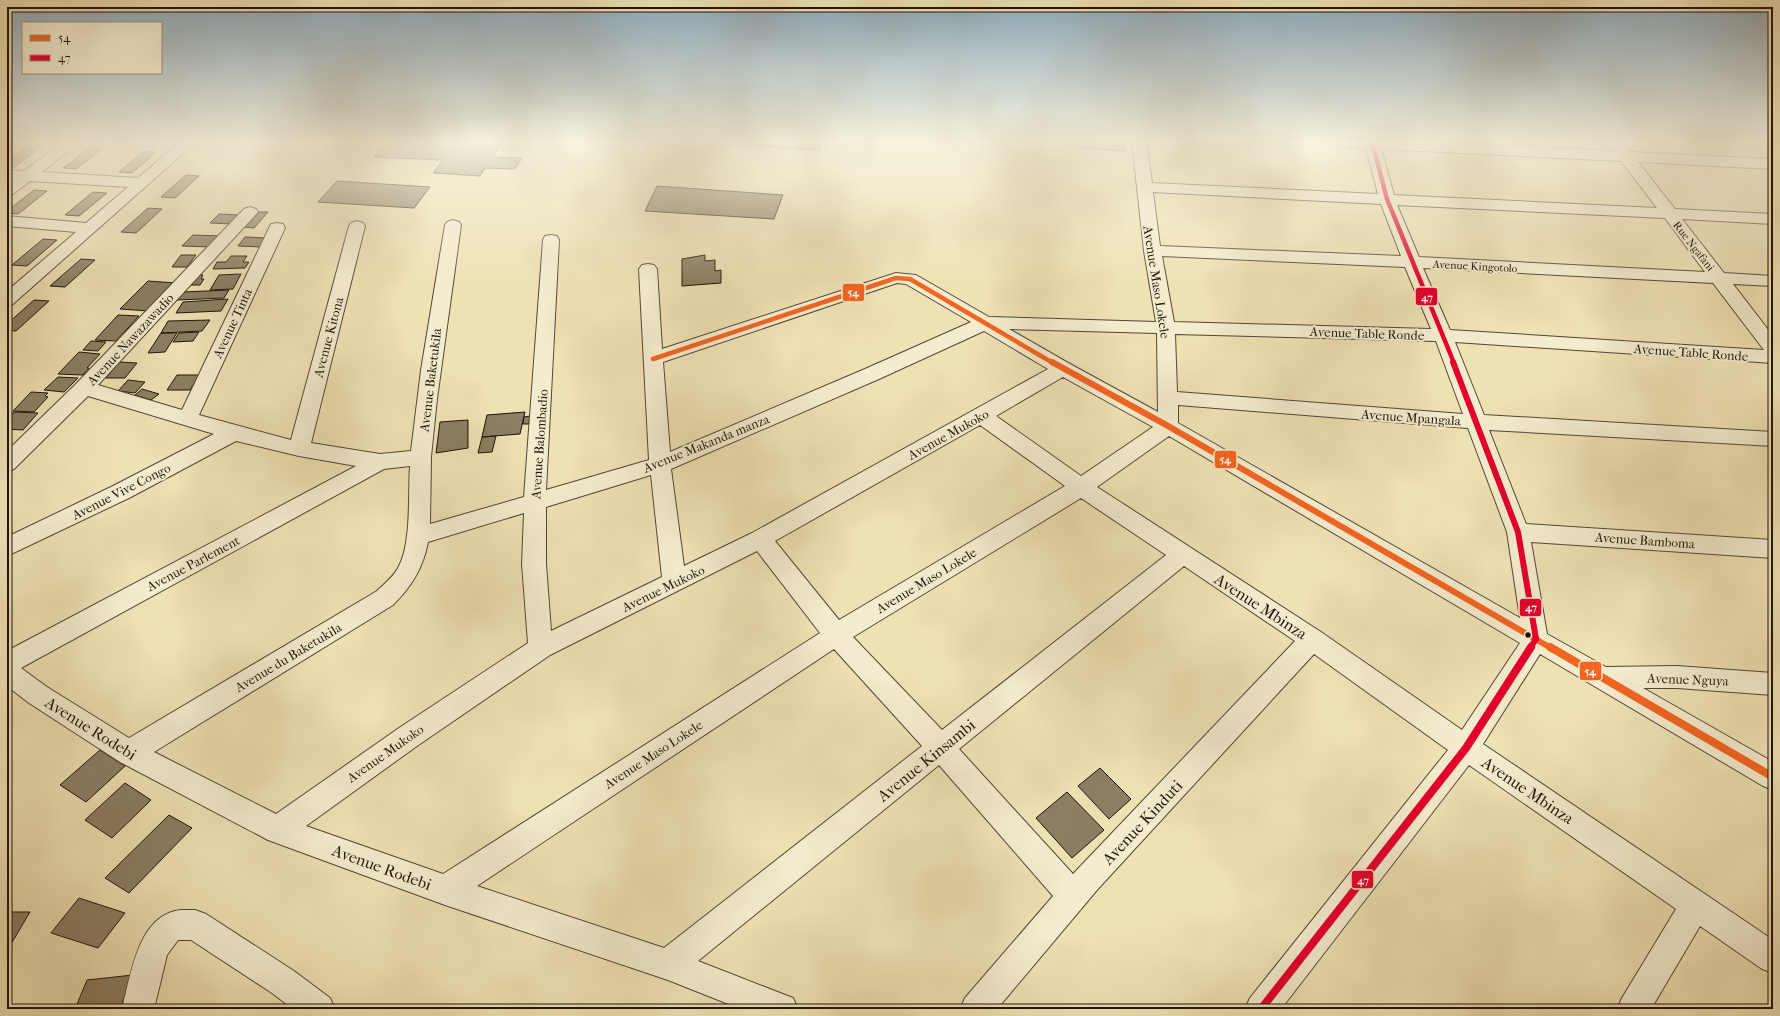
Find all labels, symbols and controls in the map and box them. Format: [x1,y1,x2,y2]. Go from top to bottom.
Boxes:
legend [22,22,162,74]
text: 54 [58,31,71,45]
text: 47 [58,51,71,65]
street label: Rue Ngafani [1670,219,1717,274]
street label: Avenue Maso Lokele [1140,224,1173,340]
street label: Avenue Kingotolo [1431,258,1518,275]
line badge: 54 [842,283,865,302]
street label: Avenue Tinta [209,285,256,361]
text: 54 [847,286,859,299]
line badge: 47 [1415,287,1438,306]
street label: Avenue Nawazawadio [83,290,177,389]
text: 47 [1420,291,1433,304]
street label: Avenue Kitona [310,294,347,380]
street label: Avenue Table Ronde [1308,324,1425,343]
street label: Avenue Baketukila [417,326,444,434]
street label: Avenue Table Ronde [1632,341,1749,364]
street label: Avenue Balombadio [528,388,551,501]
street label: Avenue Mukoko [904,406,992,463]
street label: Avenue Mpangala [1360,406,1462,429]
street label: Avenue Makanda manza [640,411,772,476]
line badge: 54 [1214,450,1237,469]
text: 54 [1219,453,1231,466]
street label: Avenue Vive Congo [69,460,173,523]
street label: Avenue Bamboma [1593,529,1696,552]
street label: Avenue Parlement [143,532,243,595]
street label: Avenue Maso Lokele [873,544,979,617]
street label: Avenue Mukoko [619,562,707,615]
street label: Avenue Mbinza [1210,569,1311,644]
line badge: 47 [1519,598,1542,617]
text: 47 [1524,601,1537,614]
street label: Avenue du Baketukila [231,619,345,696]
unlabelled marker [1523,630,1533,640]
line badge: 54 [1579,661,1602,681]
text: 54 [1584,665,1596,678]
street label: Avenue Nguya [1646,671,1730,688]
street label: Avenue Rodebi [41,692,140,764]
street label: Avenue Kinsambi [873,715,979,806]
street label: Avenue Maso Lokele [601,717,706,792]
street label: Avenue Mukoko [343,721,427,786]
street label: Avenue Mbinza [1477,752,1578,828]
street label: Avenue Kinduti [1098,776,1187,869]
street label: Avenue Rodebi [329,840,434,894]
line badge: 47 [1351,870,1374,889]
text: 47 [1356,874,1369,887]

